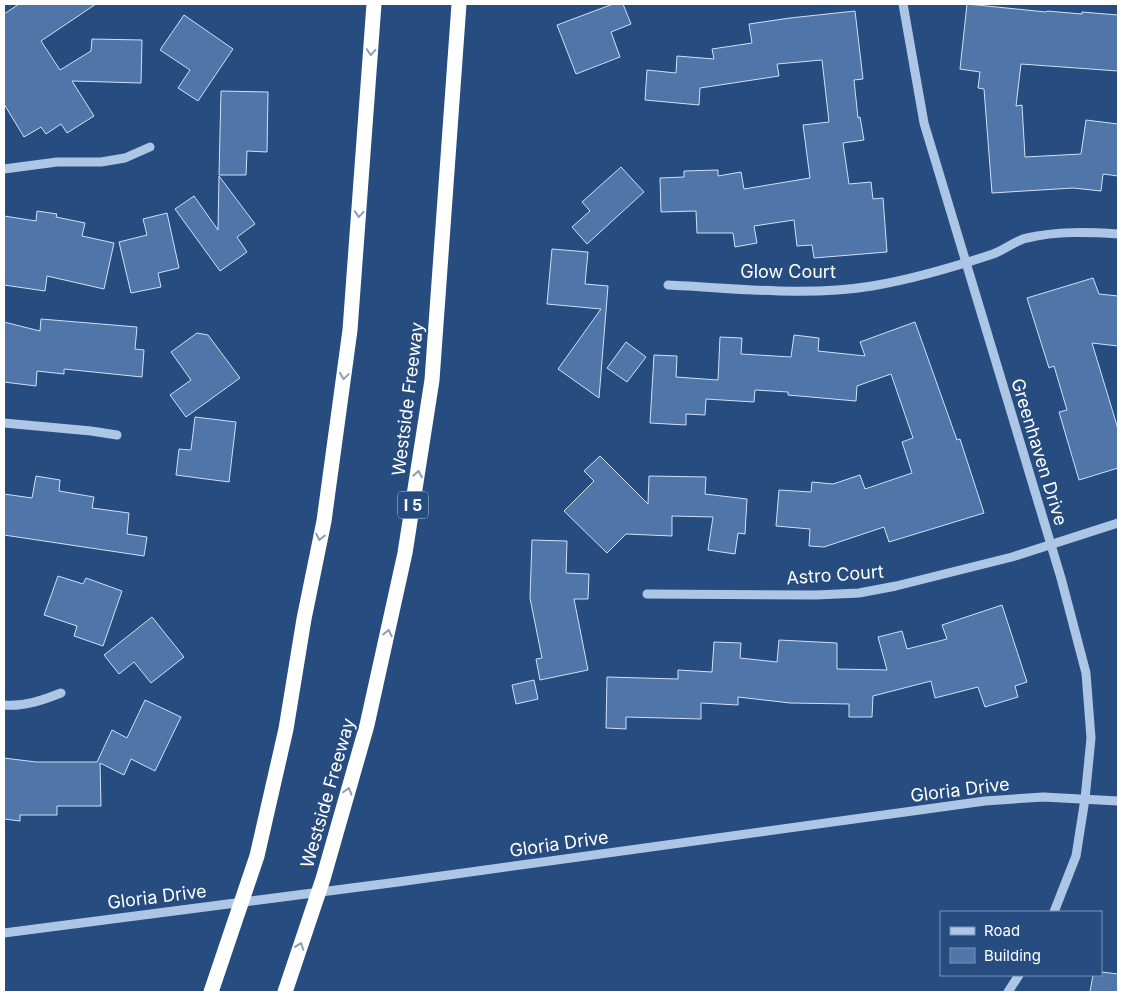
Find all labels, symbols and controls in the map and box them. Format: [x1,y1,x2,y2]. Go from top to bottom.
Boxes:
one-way arrow [365,49,376,57]
one-way arrow [353,211,364,219]
street label: Glow Court [740,261,836,282]
street label: Westside Freeway [388,321,427,477]
one-way arrow [339,372,349,380]
street label: Greenhaven Drive [1007,376,1072,528]
one-way arrow [412,469,422,478]
road number: I 5 [398,492,428,518]
one-way arrow [316,533,326,541]
street label: Astro Court [786,561,885,588]
one-way arrow [382,629,393,638]
street label: Westside Freeway [296,716,359,870]
street label: Gloria Drive [909,773,1011,806]
one-way arrow [343,787,353,795]
street label: Gloria Drive [508,826,610,861]
street label: Gloria Drive [106,880,208,913]
legend [940,911,1102,976]
text: Road [984,921,1020,940]
one-way arrow [295,942,305,951]
text: Building [984,946,1041,965]

